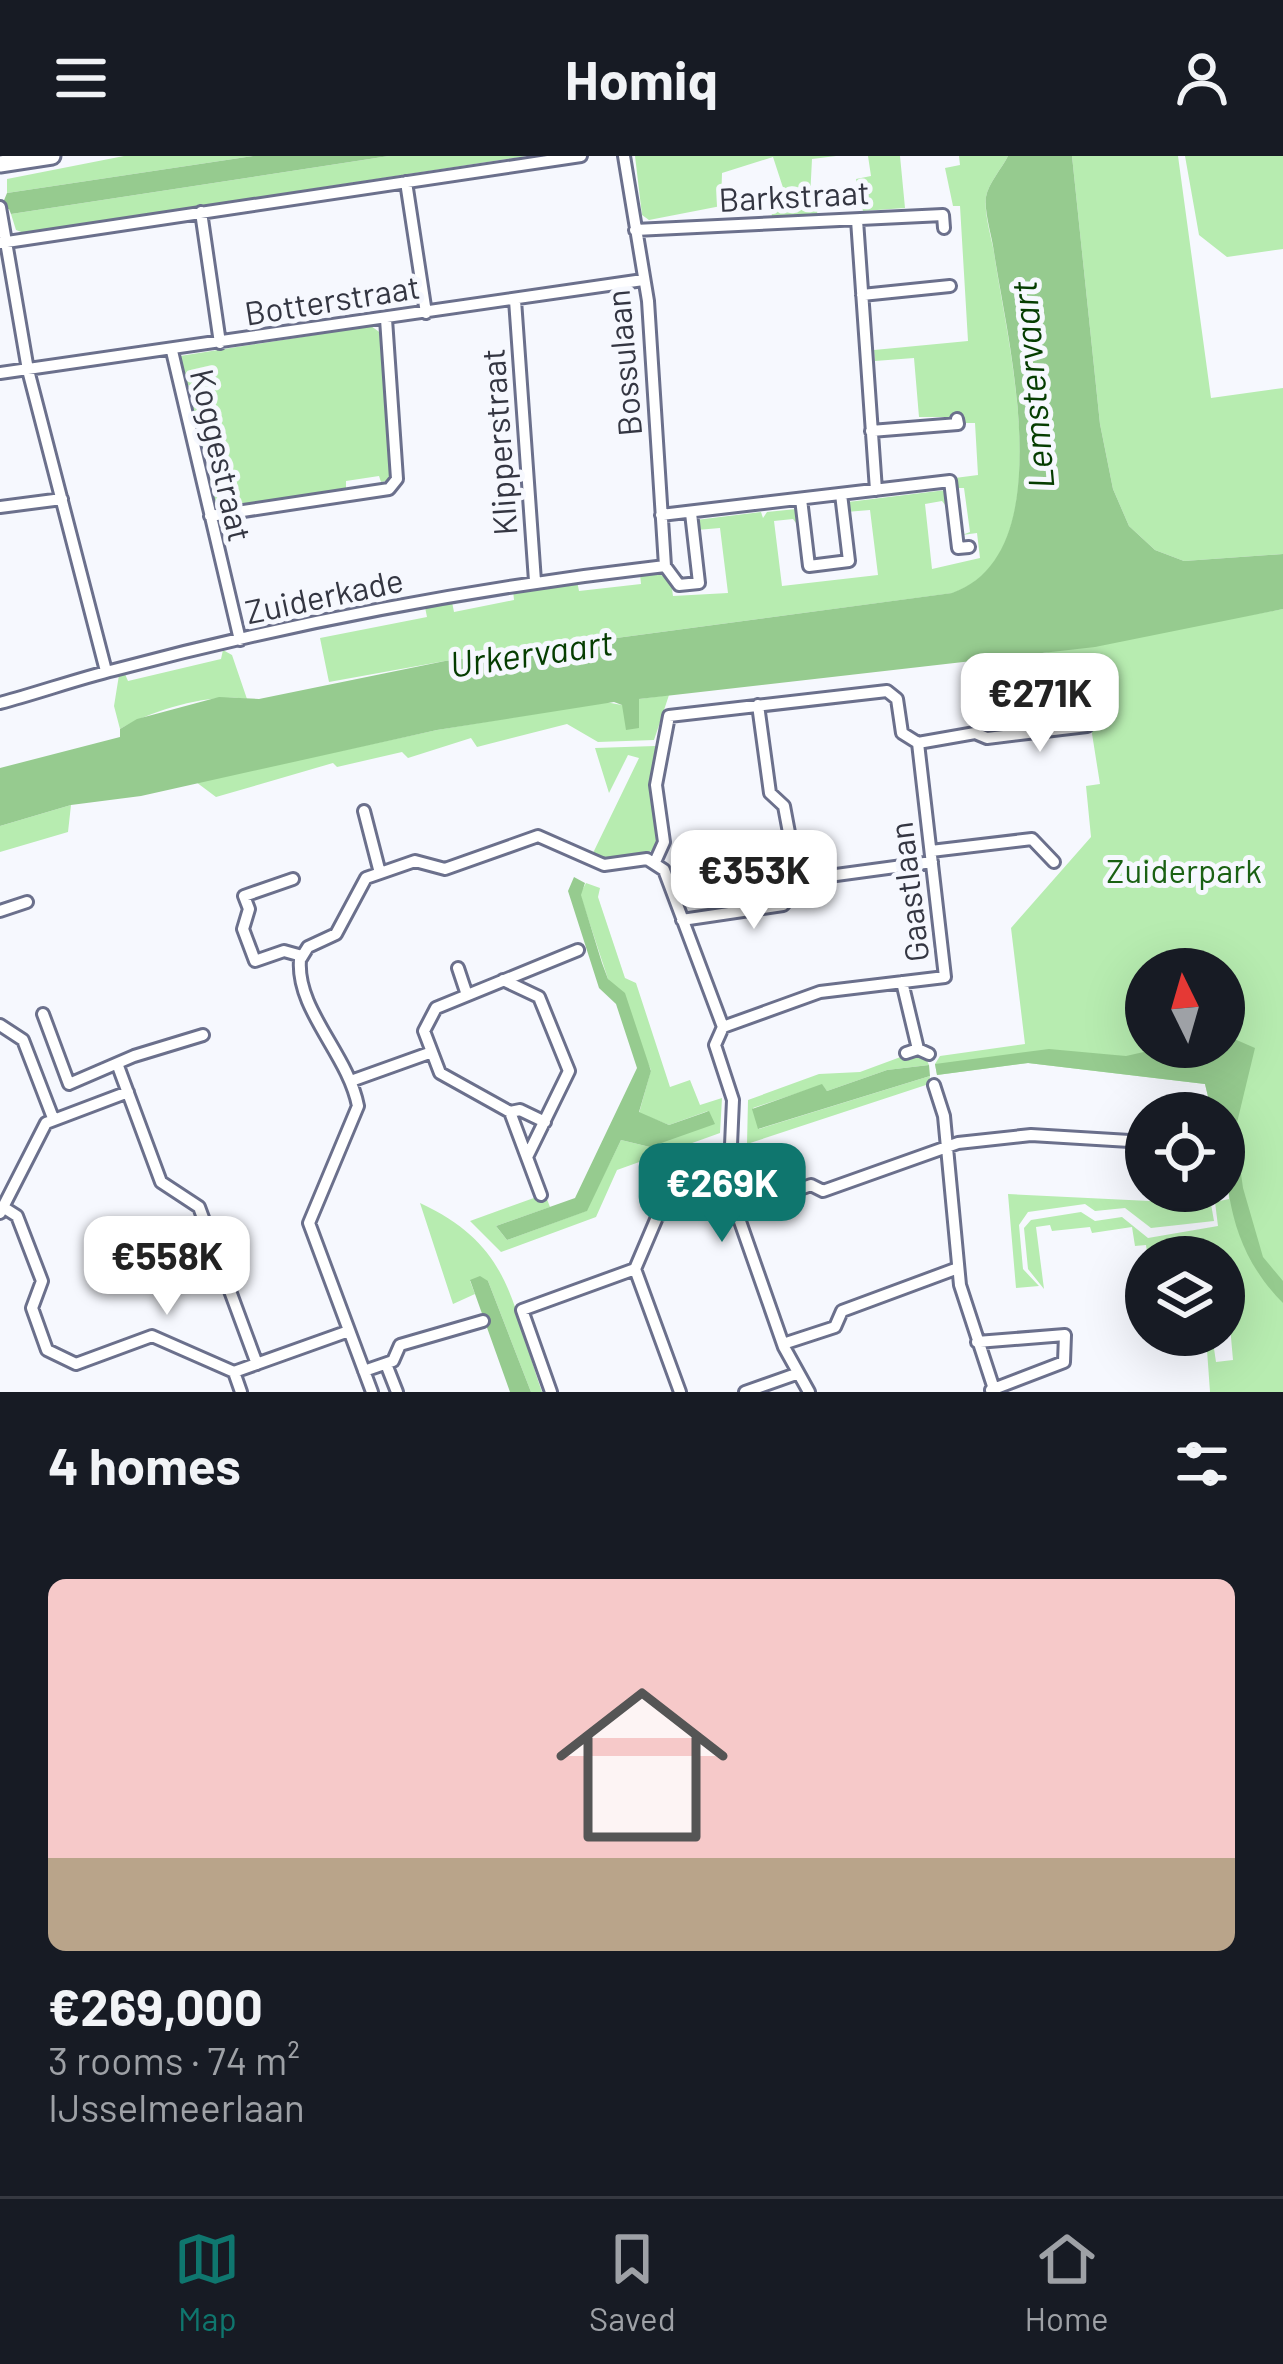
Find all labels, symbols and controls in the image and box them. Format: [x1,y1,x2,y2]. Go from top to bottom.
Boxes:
icon: menu [48,45,114,111]
icon: person [1169,45,1235,111]
text: Homiq [565,46,718,111]
street label: Barkstraat [717,171,871,219]
street label: Botterstraat [241,265,423,333]
water label: Lemstervaart [1000,279,1062,491]
street label: Bossulaan [597,288,649,438]
street label: Klipperstraat [472,347,524,537]
street label: Koggestraat [183,365,261,545]
street label: Zuiderkade [241,559,407,631]
water label: Urkervaart [447,619,616,685]
pin: €271K [956,653,1124,755]
text: €271K [988,668,1092,715]
street label: Gaastlaan [880,820,936,964]
pin: €353K [670,830,838,932]
text: €353K [698,845,810,892]
park label: Zuiderpark [1106,850,1262,890]
north arrow [1125,948,1245,1068]
map controls [1125,948,1245,1356]
button: locate [1125,1092,1245,1212]
pin: €269K [638,1143,806,1245]
text: €269K [666,1158,778,1205]
pin: €558K [83,1216,251,1318]
text: €558K [111,1231,223,1278]
button: layers [1125,1236,1245,1356]
icon: filters [1169,1431,1235,1497]
text: 4 homes [48,1434,241,1495]
icon: home [534,1657,750,1873]
text: €269,000 [48,1975,263,2036]
text: 3 rooms · 74 m² [48,2036,300,2083]
text: IJsselmeerlaan [48,2083,305,2130]
tab: Map [174,2226,240,2338]
tab: Saved [589,2226,676,2338]
tab: Home [1024,2226,1109,2338]

